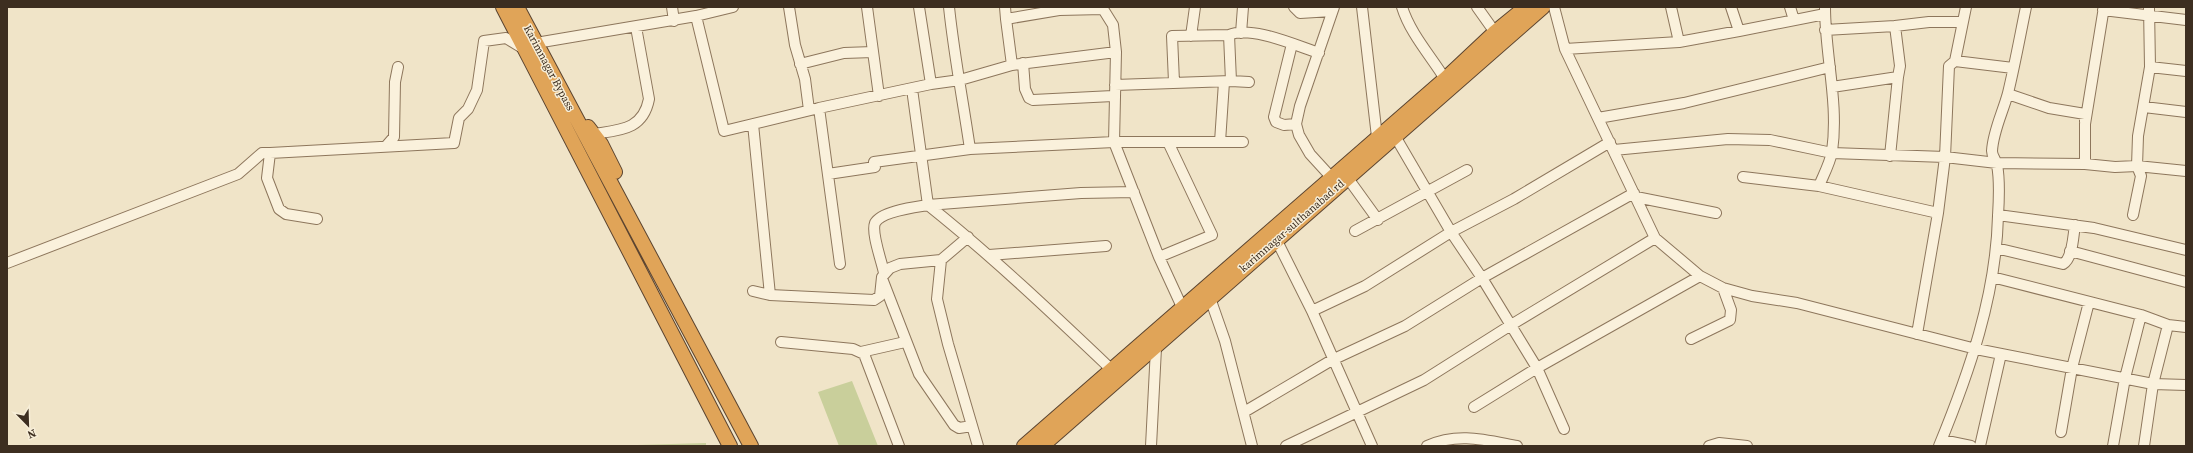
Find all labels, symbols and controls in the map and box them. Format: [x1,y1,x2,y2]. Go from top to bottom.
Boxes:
street label: Karimnagar Bypass [520,23,578,114]
street label: karimnagar-sulthanabad rd [1236,176,1348,276]
north arrow [8,405,48,445]
text: N [25,425,38,442]

